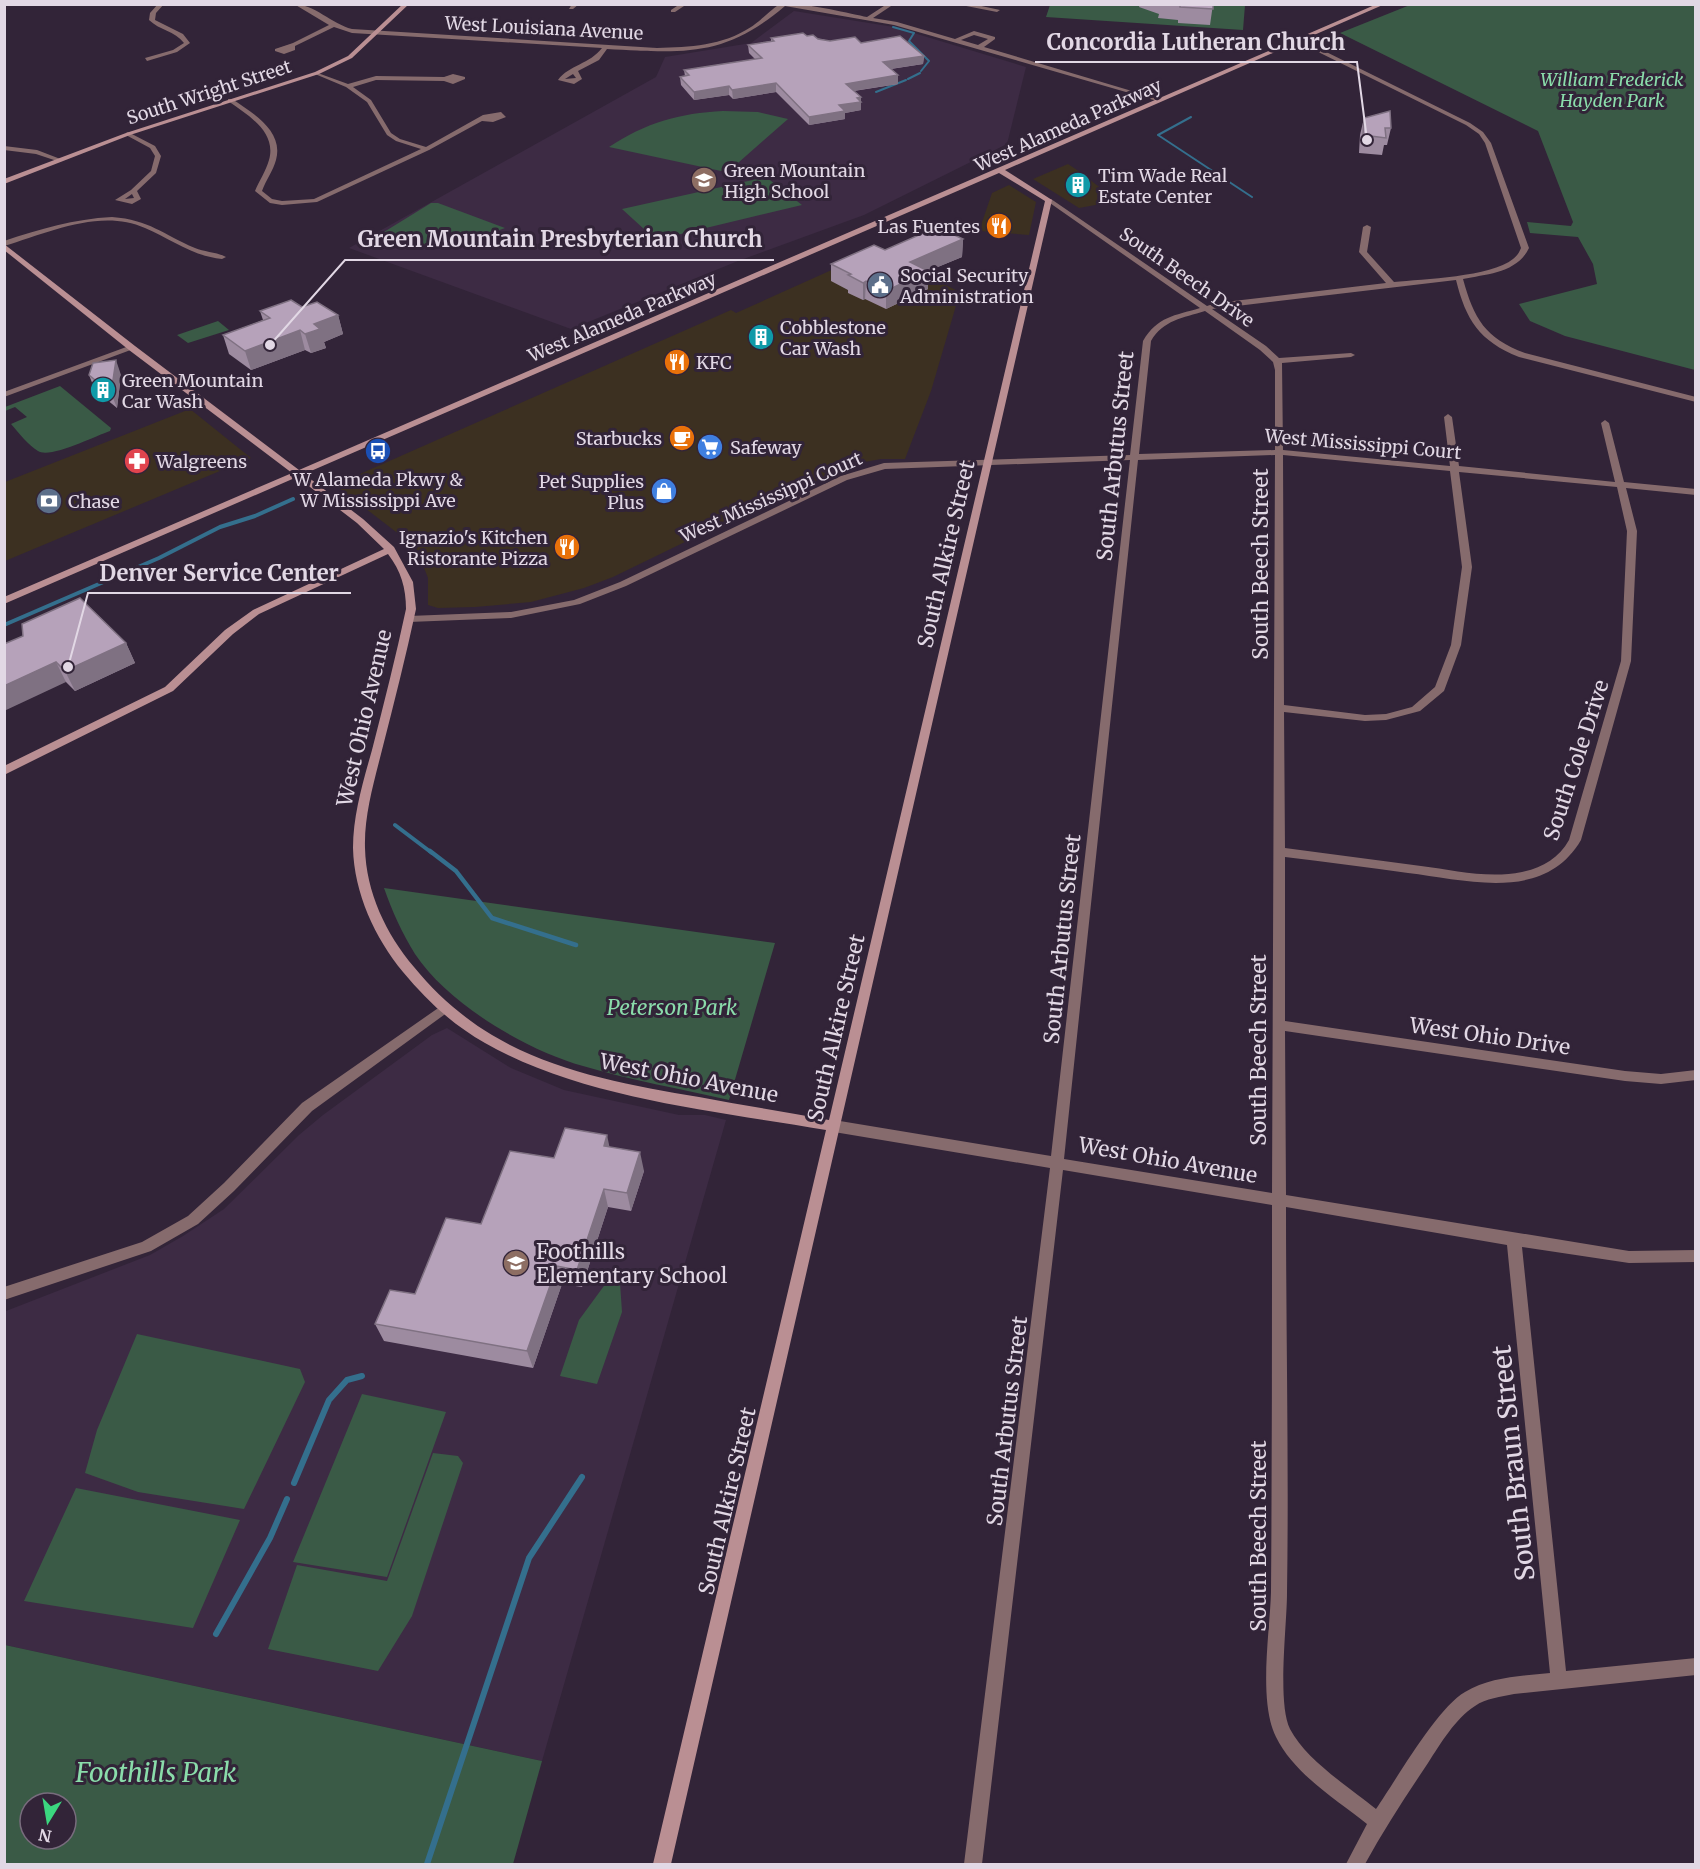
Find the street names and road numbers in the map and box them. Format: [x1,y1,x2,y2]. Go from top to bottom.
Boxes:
street label: West Louisiana Avenue [443,11,644,45]
street label: South Wright Street [124,55,294,129]
street label: West Alameda Parkway [970,73,1166,177]
street label: South Beech Drive [1115,222,1259,332]
street label: West Alameda Parkway [523,267,720,368]
street label: South Arbutus Street [1091,350,1139,562]
street label: West Mississippi Court [1263,424,1462,464]
street label: West Mississippi Court [675,446,866,548]
street label: South Alkire Street [911,458,981,650]
street label: South Beech Street [1247,468,1274,660]
street label: West Ohio Avenue [330,627,398,810]
street label: South Cole Drive [1537,676,1615,844]
street label: South Arbutus Street [1038,833,1086,1045]
street label: South Alkire Street [801,932,871,1124]
street label: South Beech Street [1245,954,1272,1146]
street label: West Ohio Drive [1407,1011,1572,1061]
street label: West Ohio Avenue [597,1047,780,1109]
street label: West Ohio Avenue [1076,1131,1259,1189]
street label: South Arbutus Street [981,1315,1033,1527]
street label: South Braun Street [1484,1344,1542,1582]
street label: South Alkire Street [692,1405,762,1597]
street label: South Beech Street [1245,1440,1272,1632]

